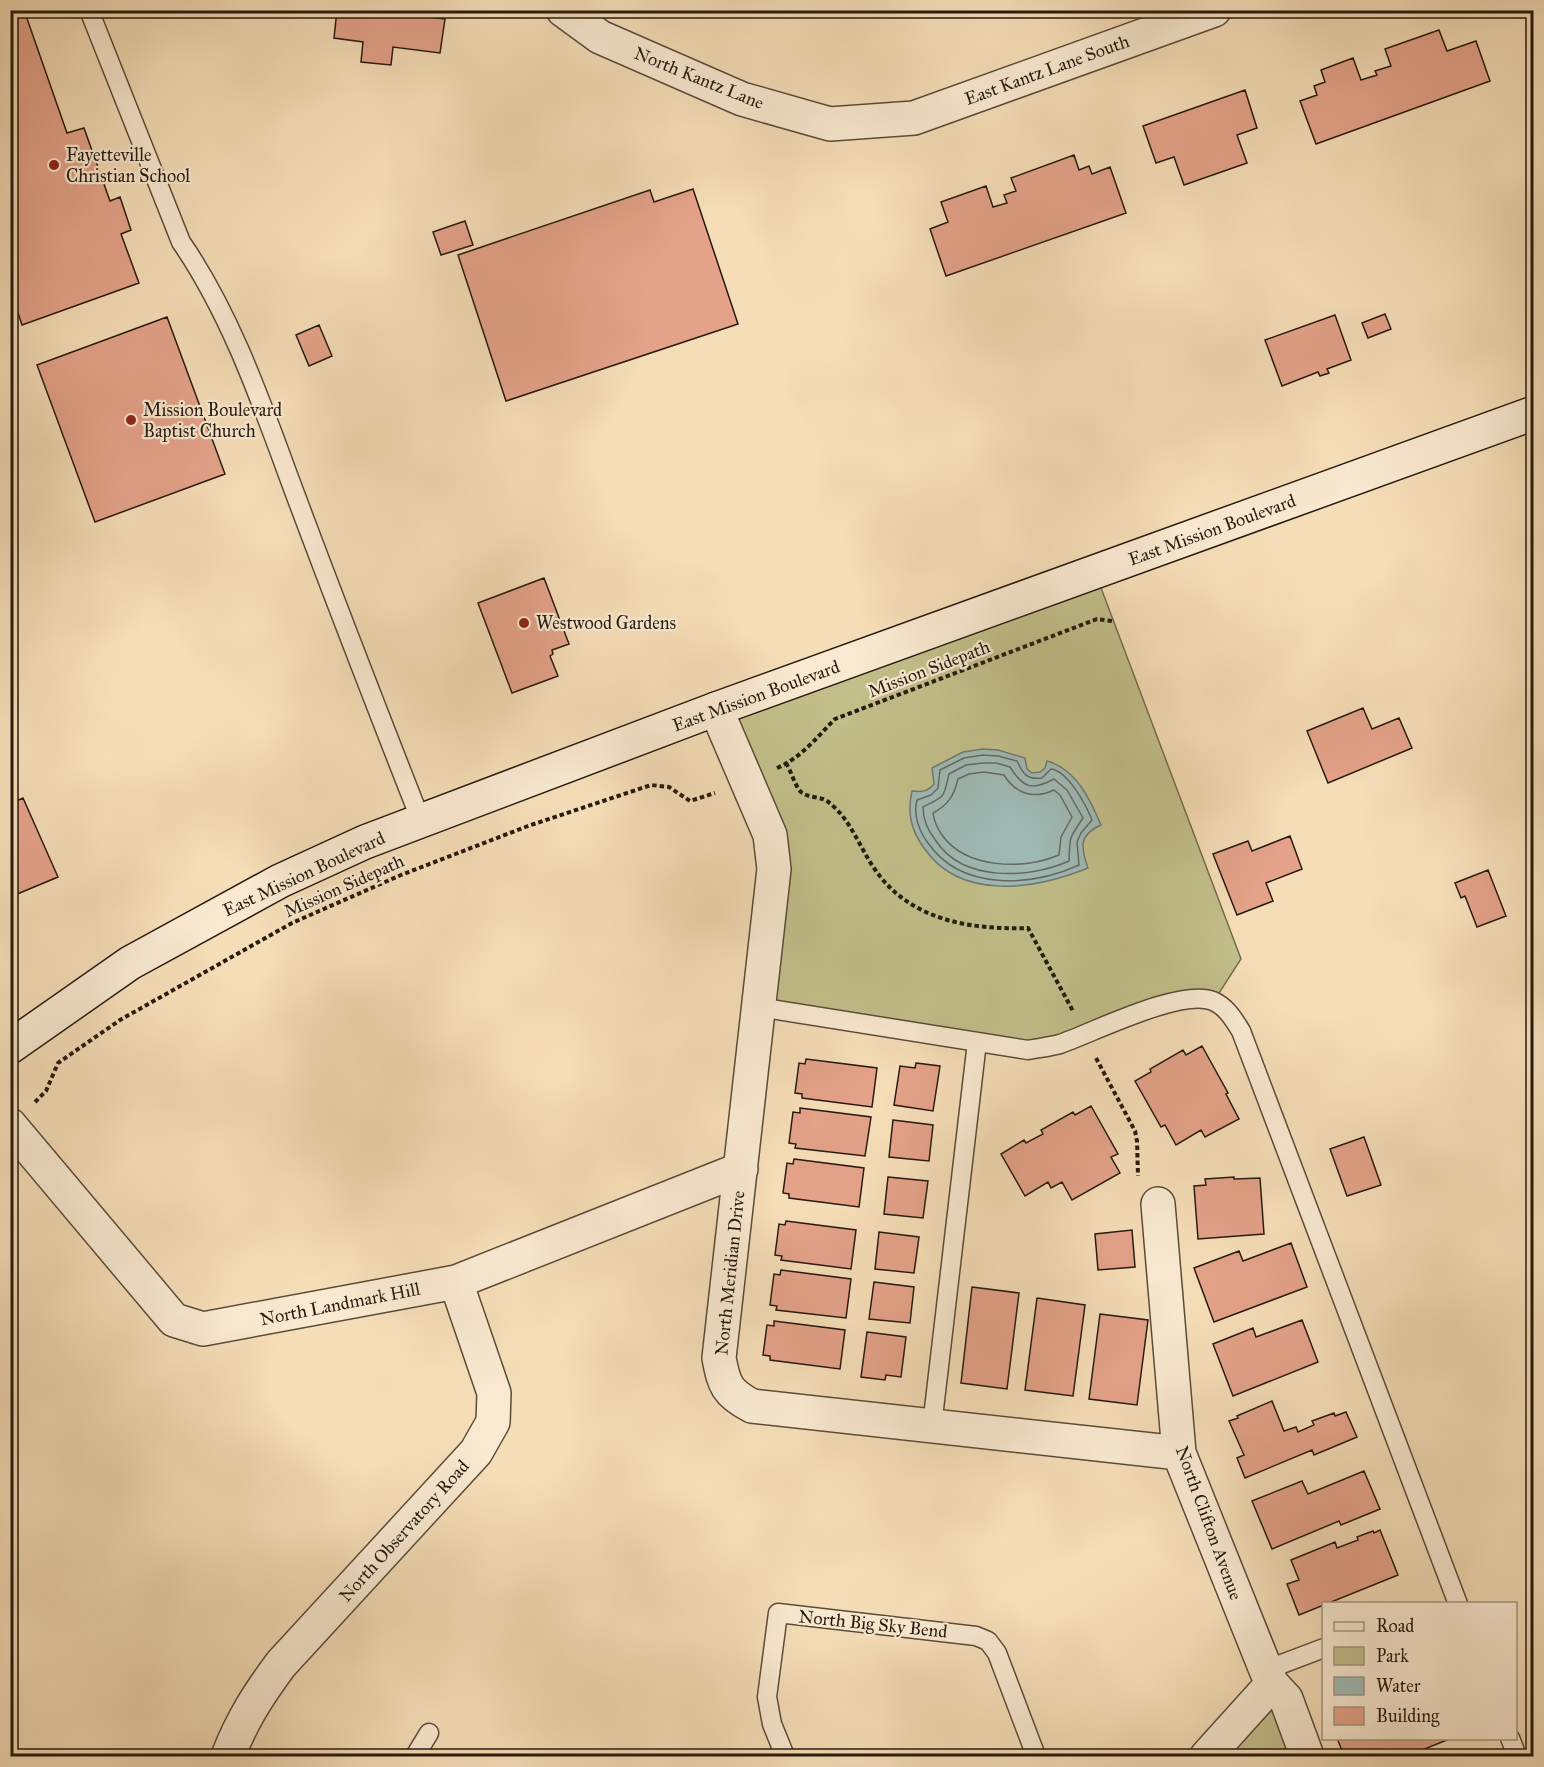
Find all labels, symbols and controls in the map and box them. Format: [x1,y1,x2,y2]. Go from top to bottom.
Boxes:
street label: East Kantz Lane South [962,30,1132,110]
street label: North Kantz Lane [631,42,767,114]
place label: Fayetteville Christian School [66,144,190,187]
marker: Fayetteville Christian School [47,158,61,172]
place label: Mission Boulevard Baptist Church [143,399,282,442]
marker: Mission Boulevard Baptist Church [124,413,138,427]
street label: East Mission Boulevard [1125,489,1299,571]
place label: Westwood Gardens [536,612,676,634]
marker: Westwood Gardens [517,616,531,630]
street label: Mission Sidepath [865,636,993,702]
street label: East Mission Boulevard [669,655,843,737]
street label: East Mission Boulevard [219,827,389,921]
street label: Mission Sidepath [281,850,407,922]
street label: North Meridian Drive [710,1190,750,1356]
street label: North Landmark Hill [258,1278,422,1330]
street label: North Clifton Avenue [1171,1443,1247,1603]
street label: North Observatory Road [334,1455,474,1607]
legend [1322,1602,1517,1740]
street label: North Big Sky Bend [797,1605,948,1644]
text: Road [1376,1615,1414,1637]
text: Park [1376,1645,1409,1667]
text: Water [1376,1675,1421,1697]
text: Building [1376,1705,1440,1728]

